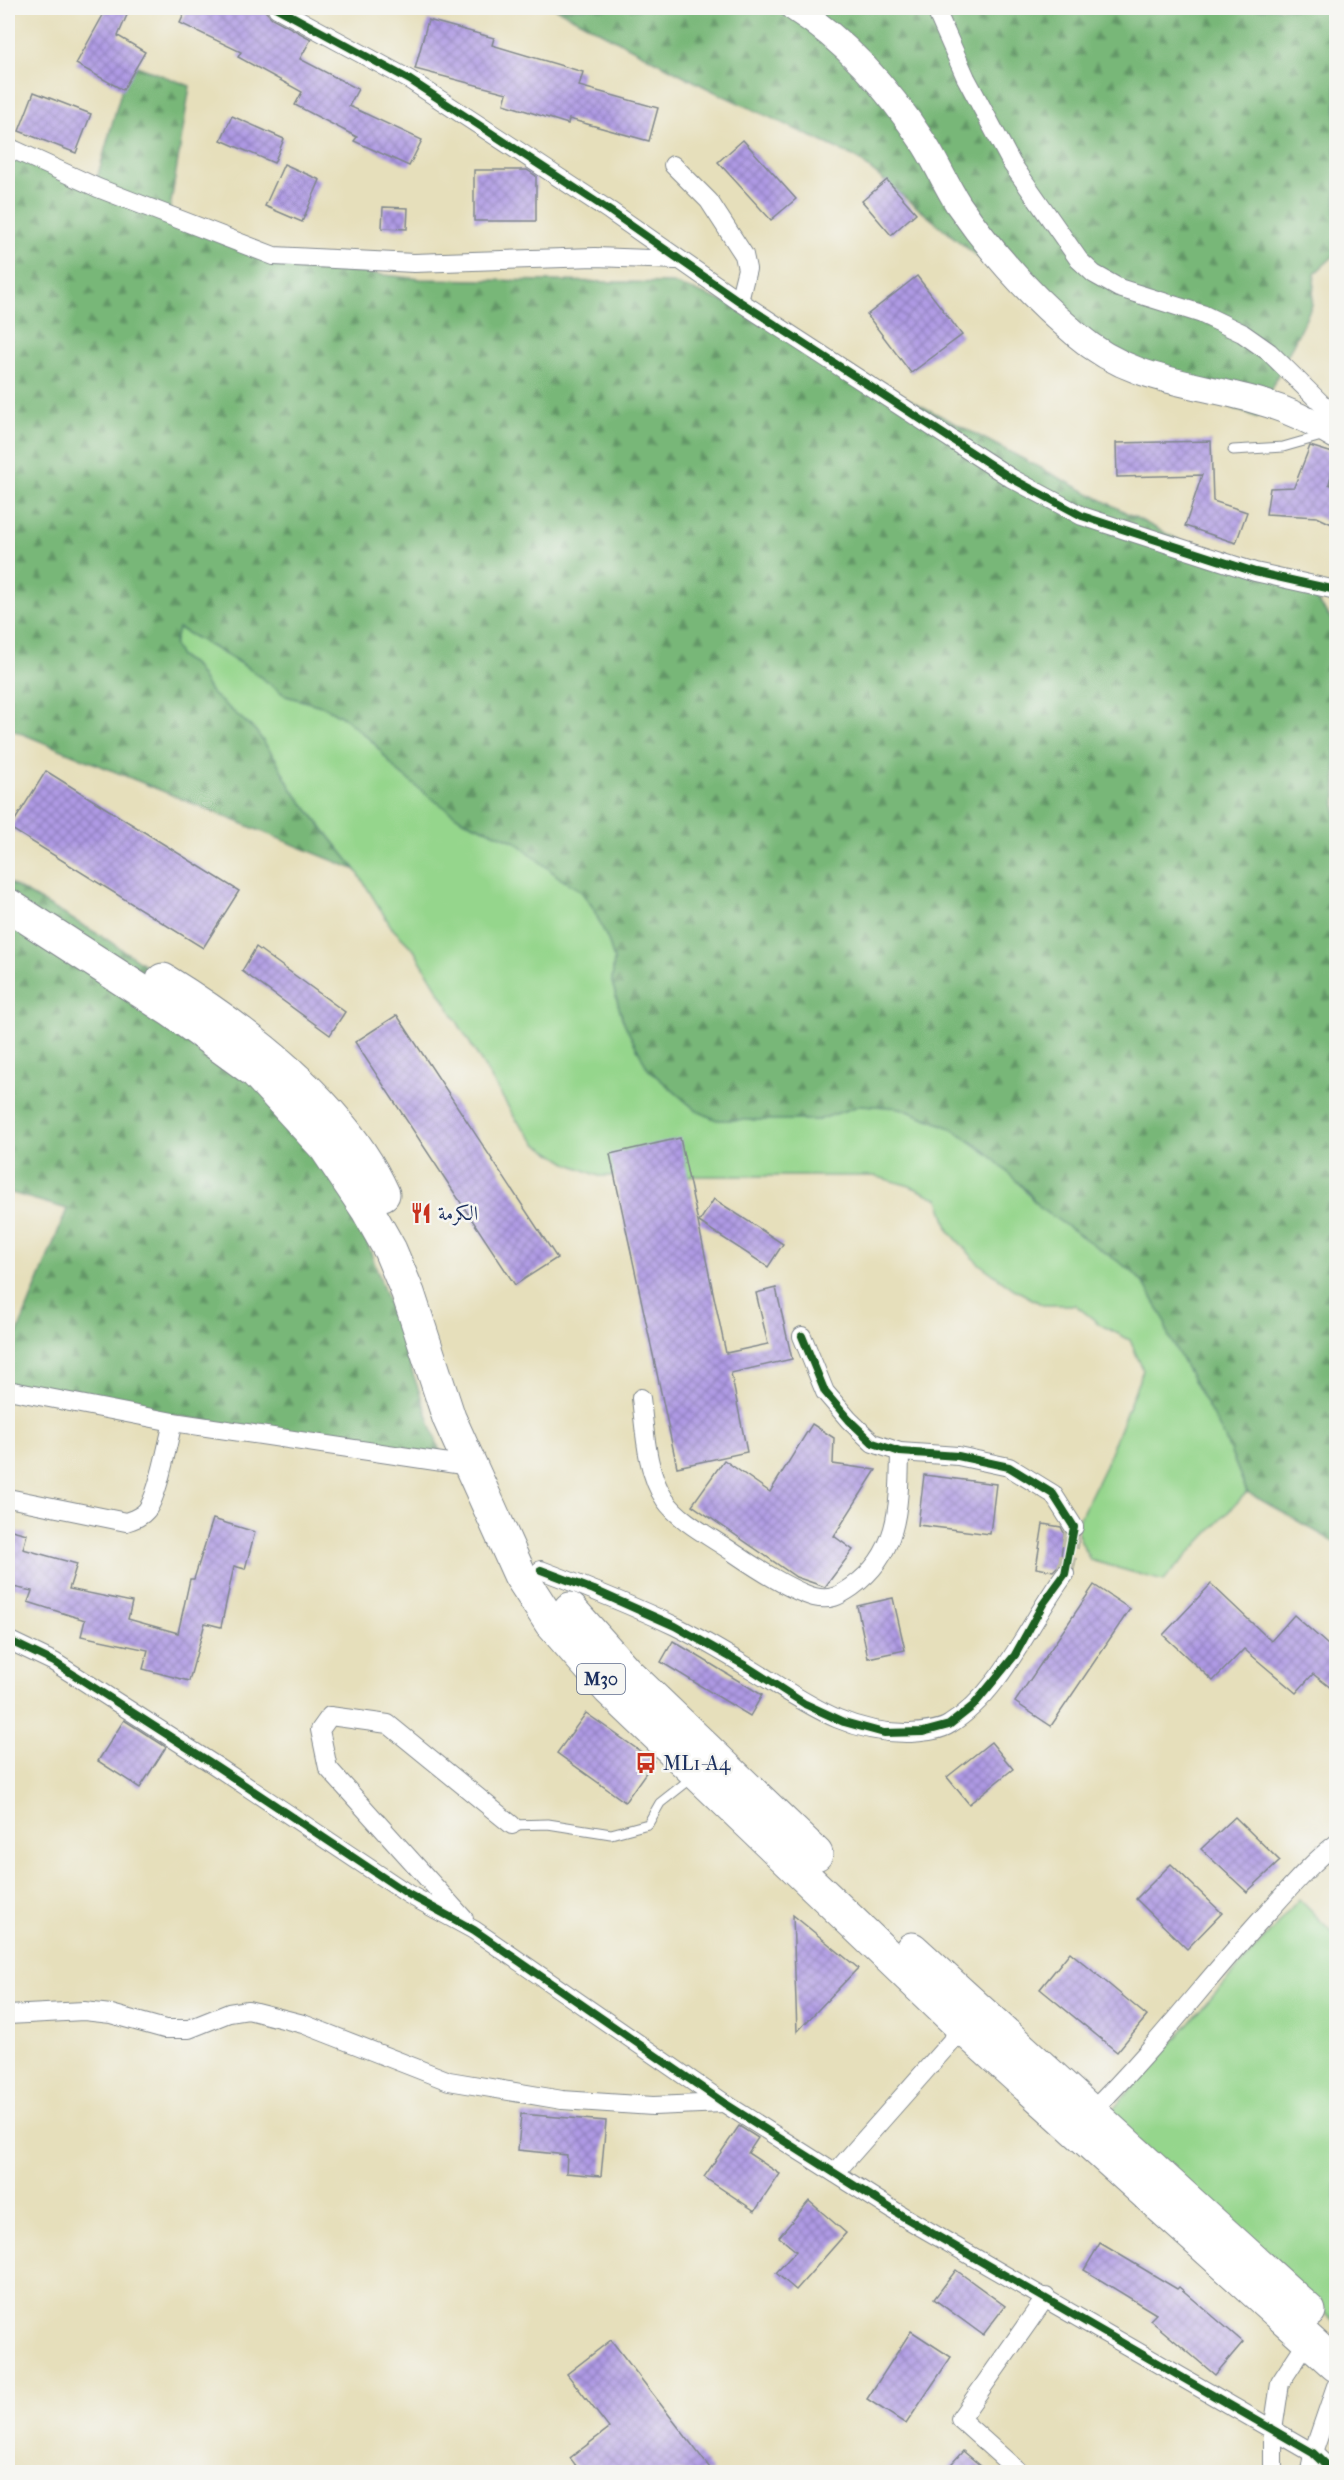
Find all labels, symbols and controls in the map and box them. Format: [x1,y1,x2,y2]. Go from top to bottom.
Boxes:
restaurant icon: الكرمة [409,1201,433,1225]
place label: الكرمة [438,1202,478,1226]
road number: M30 [577,1664,625,1694]
bus stop icon: ML1-A4 [634,1751,658,1775]
place label: ML1-A4 [663,1752,732,1775]

